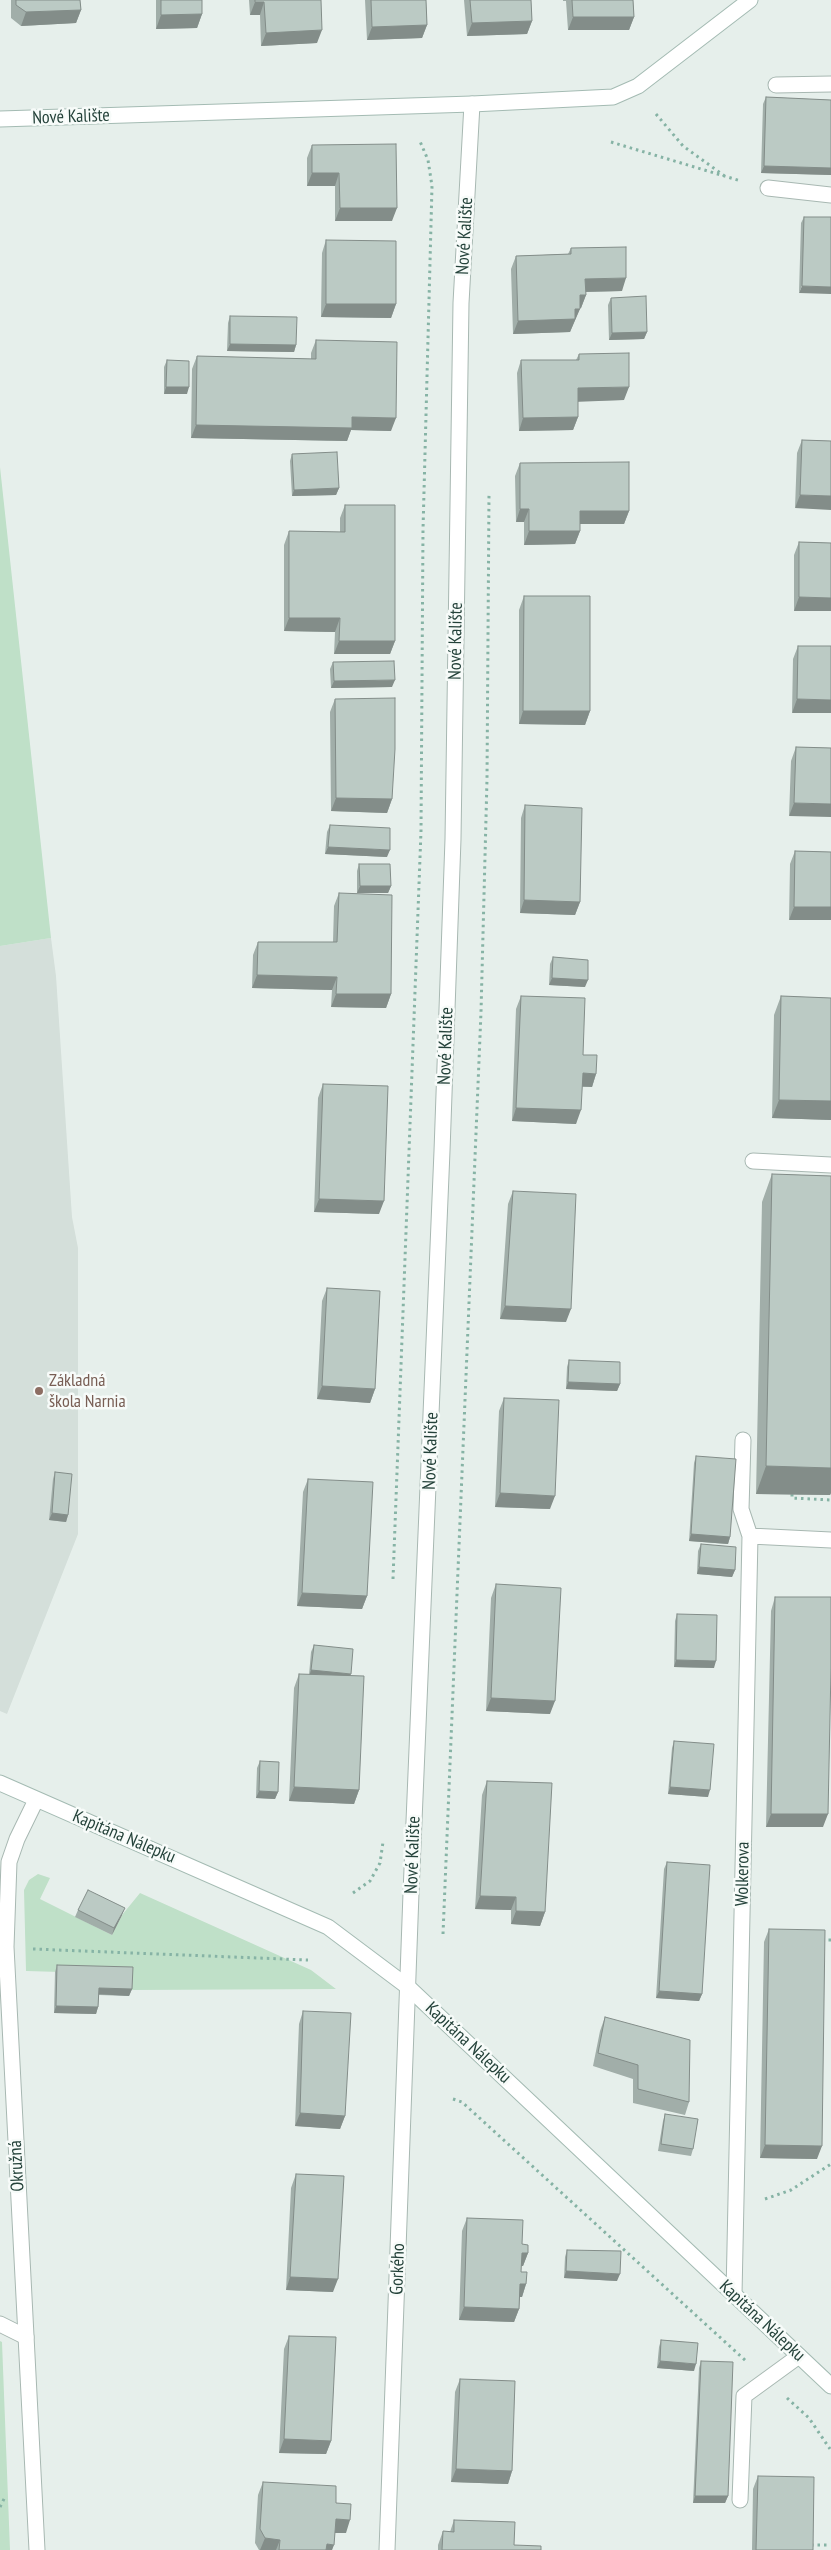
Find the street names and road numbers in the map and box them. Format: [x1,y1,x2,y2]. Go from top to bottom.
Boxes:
street label: Nové Kalište [32,105,110,129]
street label: Nové Kalište [452,197,478,275]
street label: Nové Kalište [445,602,467,680]
street label: Nové Kalište [434,1007,458,1085]
street label: Nové Kalište [419,1412,443,1490]
street label: Kapitána Nálepku [69,1806,179,1868]
street label: Nové Kalište [401,1816,425,1894]
street label: Wolkerova [732,1842,754,1906]
street label: Kapitána Nálepku [421,1998,515,2088]
street label: Okružná [5,2140,29,2192]
street label: Gorkého [386,2243,410,2295]
street label: Kapitána Nálepku [715,2276,809,2366]

